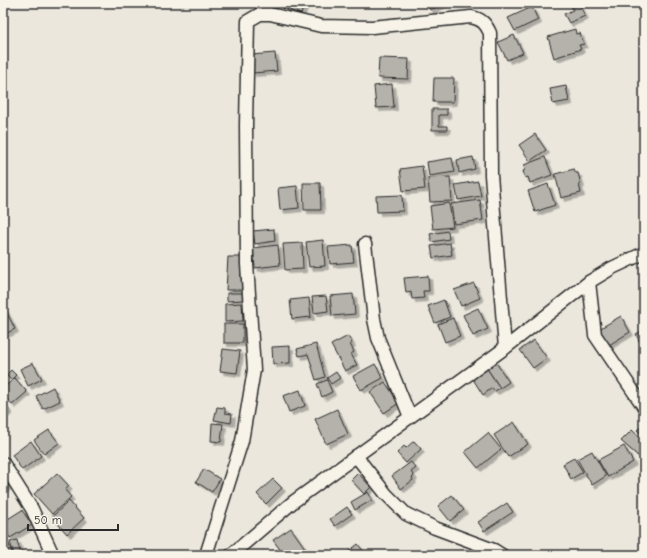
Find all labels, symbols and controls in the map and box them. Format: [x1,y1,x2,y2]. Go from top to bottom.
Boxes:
scale bar [28,506,118,532]
text: 50 m [34,513,62,527]

